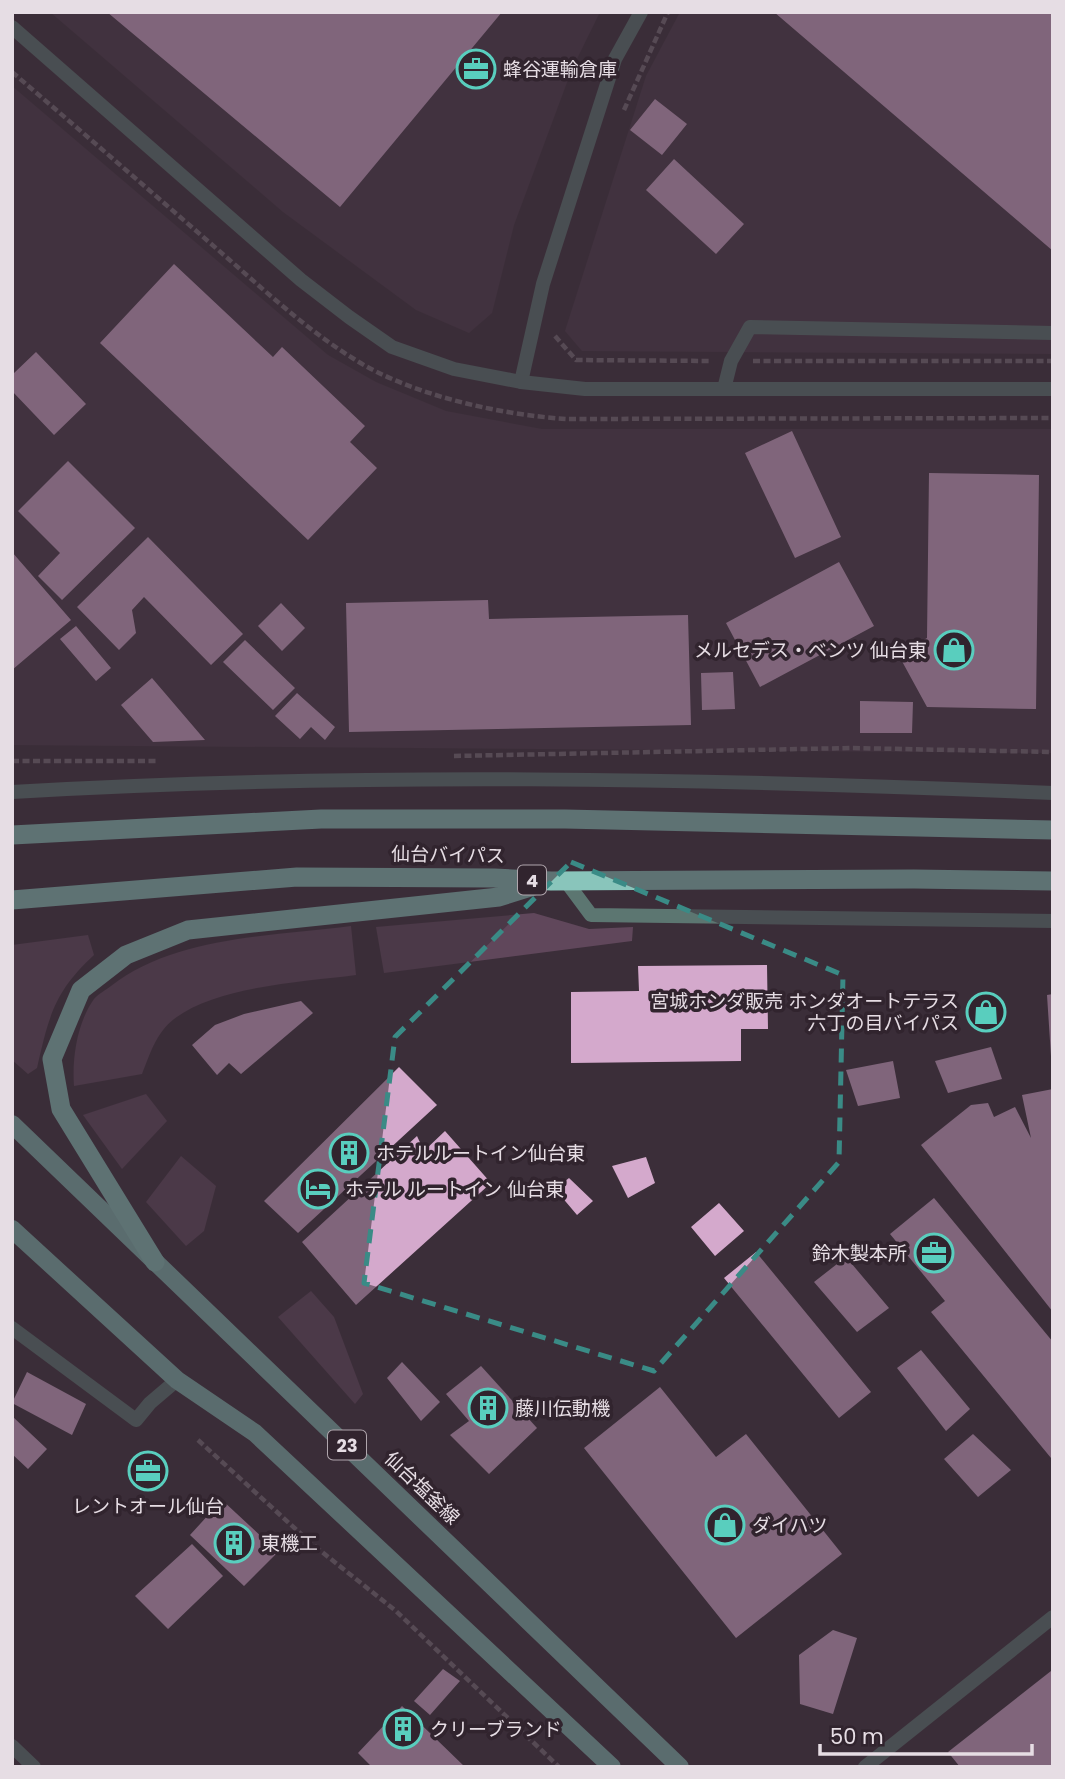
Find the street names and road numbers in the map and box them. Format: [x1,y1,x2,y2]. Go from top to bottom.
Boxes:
street label: 仙台バイパス [391,841,505,869]
road number: 4 [518,866,546,894]
road number: 23 [328,1430,366,1460]
street label: 仙台塩釜線 [378,1445,466,1531]

